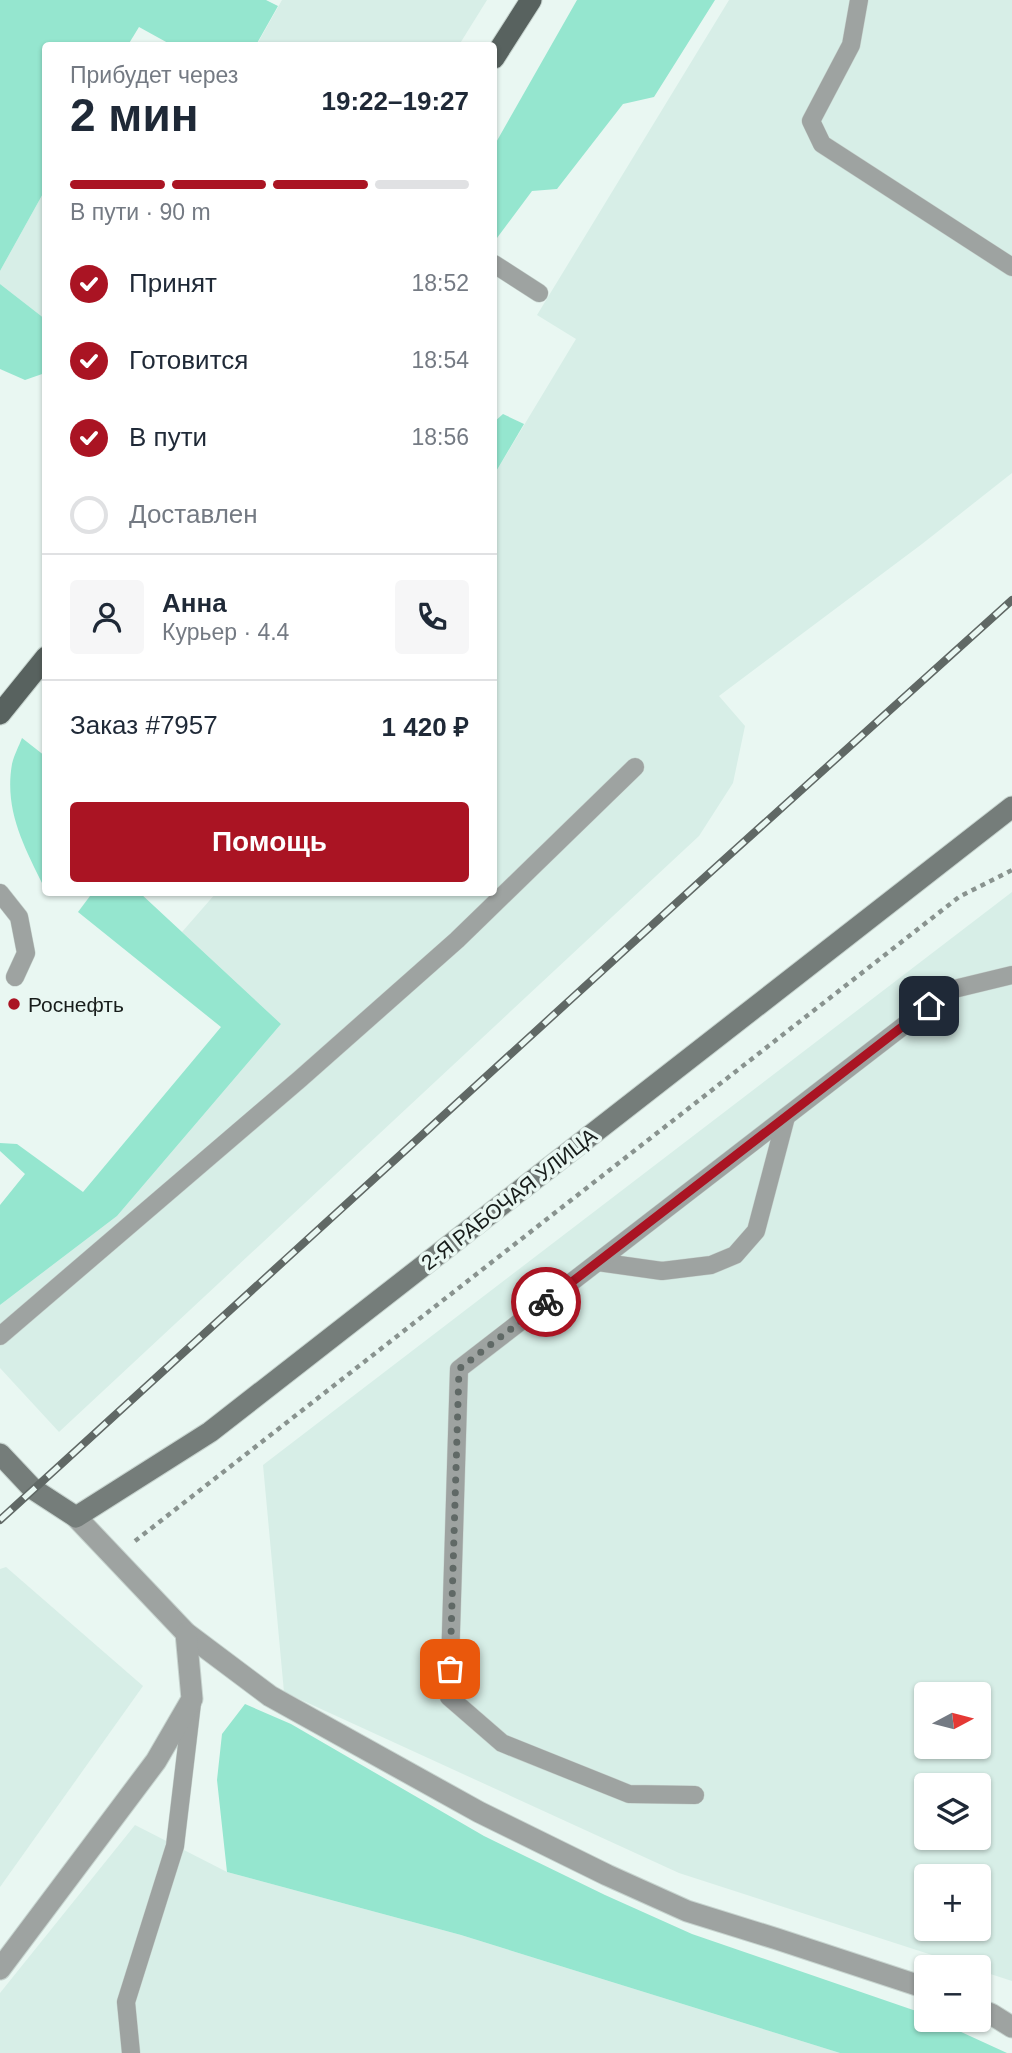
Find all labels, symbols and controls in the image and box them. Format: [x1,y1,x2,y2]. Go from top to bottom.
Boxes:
text: Прибудет через [70,62,238,88]
text: 19:22–19:27 [322,86,469,116]
text: 2 мин [70,89,198,141]
text: В пути · 90 m [70,199,211,225]
icon: check [70,265,108,303]
text: Принят [129,268,217,298]
text: 18:52 [411,270,469,296]
icon: check [70,342,108,380]
text: Готовится [129,345,248,375]
text: 18:54 [411,347,469,373]
icon: check [70,419,108,457]
text: В пути [129,422,207,452]
text: 18:56 [411,424,469,450]
text: Доставлен [129,499,258,529]
button: person [70,580,144,654]
button: phone [395,580,469,654]
text: Анна [162,588,227,618]
text: Курьер · 4.4 [162,619,289,645]
text: Заказ #7957 [70,710,218,740]
text: 1 420 ₽ [382,712,469,742]
button: Помощь [70,802,469,882]
pin [899,976,959,1036]
icon: home [910,987,948,1025]
place label: Роснефть [28,993,124,1016]
marker: Роснефть [6,996,22,1012]
street label: 2-Я РАБОЧАЯ УЛИЦА [417,1124,601,1274]
courier [511,1267,581,1337]
icon: bike [527,1283,565,1321]
pin [420,1639,480,1699]
icon: bag [431,1650,469,1688]
north arrow [914,1682,990,1759]
map controls [914,1682,991,2032]
button: layers [914,1773,991,1850]
button: + [914,1864,991,1941]
button: − [914,1955,991,2032]

